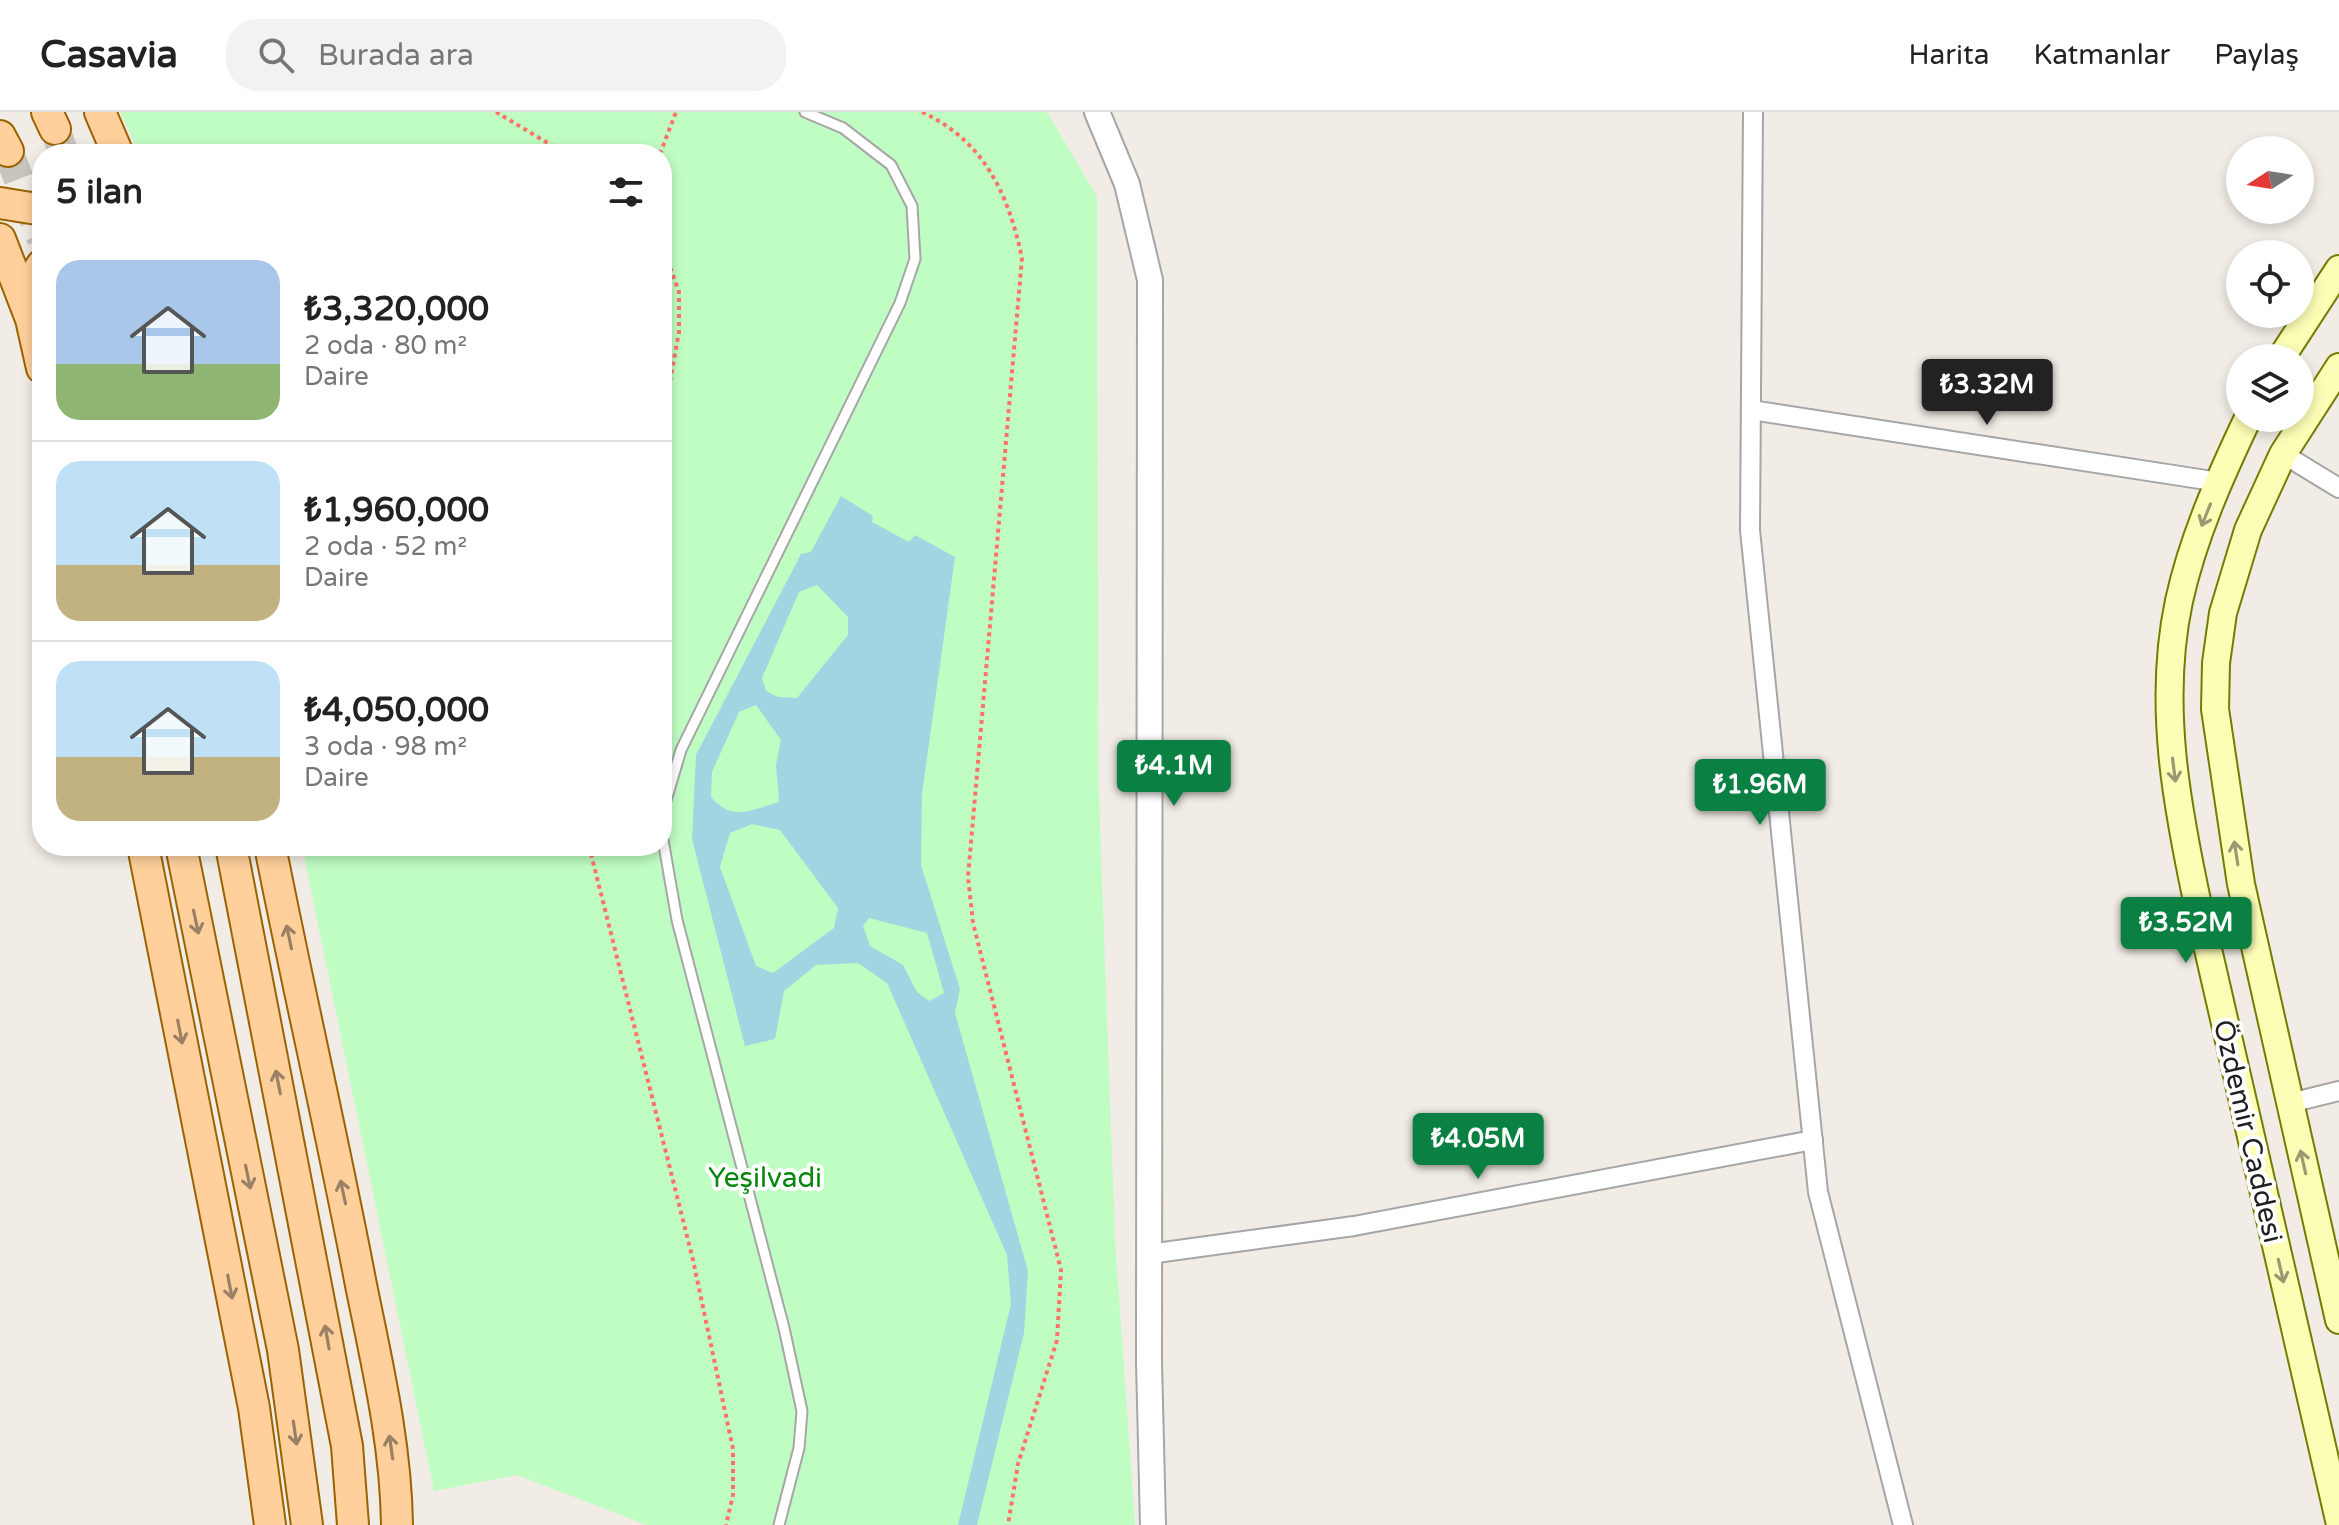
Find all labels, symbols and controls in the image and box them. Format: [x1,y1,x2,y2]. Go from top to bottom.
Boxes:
search box [226,19,786,91]
text: Casavia [40,32,178,78]
icon: search [254,33,298,77]
text: Burada ara [318,37,474,74]
text: Harita [1908,38,1989,72]
text: Katmanlar [2033,38,2170,72]
text: Paylaş [2214,38,2299,72]
north arrow [2226,136,2314,224]
map controls [2226,136,2314,432]
icon: filters [604,170,648,214]
text: 5 ilan [56,172,143,213]
button: locate [2226,240,2314,328]
text: ₺3,320,000 [304,289,489,330]
icon: home [120,292,216,388]
text: 2 oda · 80 m² [304,330,467,361]
button: layers [2226,344,2314,432]
pin: ₺3.32M [1922,359,2052,427]
text: Daire [304,361,369,392]
text: ₺3.32M [1940,369,2034,400]
text: ₺1,960,000 [304,490,489,531]
icon: home [120,493,216,589]
one-way arrow [2197,502,2212,527]
text: 2 oda · 52 m² [304,531,467,562]
text: Daire [304,562,369,593]
text: ₺4,050,000 [304,690,489,731]
icon: home [120,693,216,789]
text: 3 oda · 98 m² [304,731,467,762]
pin: ₺4.1M [1118,740,1230,808]
text: ₺4.1M [1135,750,1213,781]
one-way arrow [2166,756,2181,783]
pin: ₺1.96M [1695,759,1825,827]
text: Daire [304,762,369,793]
text: ₺1.96M [1713,769,1807,800]
one-way arrow [2228,841,2243,867]
pin: ₺3.52M [2121,897,2251,965]
text: ₺3.52M [2139,907,2233,938]
one-way arrow [189,909,204,935]
one-way arrow [281,925,296,951]
street label: Özdemir Caddesi [2206,1016,2290,1246]
one-way arrow [173,1019,188,1045]
one-way arrow [270,1069,285,1095]
pin: ₺4.05M [1413,1113,1543,1181]
text: ₺4.05M [1431,1123,1525,1154]
one-way arrow [2295,1150,2310,1175]
park label: Yeşilvadi [708,1161,822,1195]
one-way arrow [241,1164,256,1189]
one-way arrow [335,1179,350,1205]
one-way arrow [2274,1257,2289,1283]
one-way arrow [224,1274,239,1300]
one-way arrow [318,1325,333,1350]
one-way arrow [288,1420,303,1445]
one-way arrow [383,1434,398,1461]

